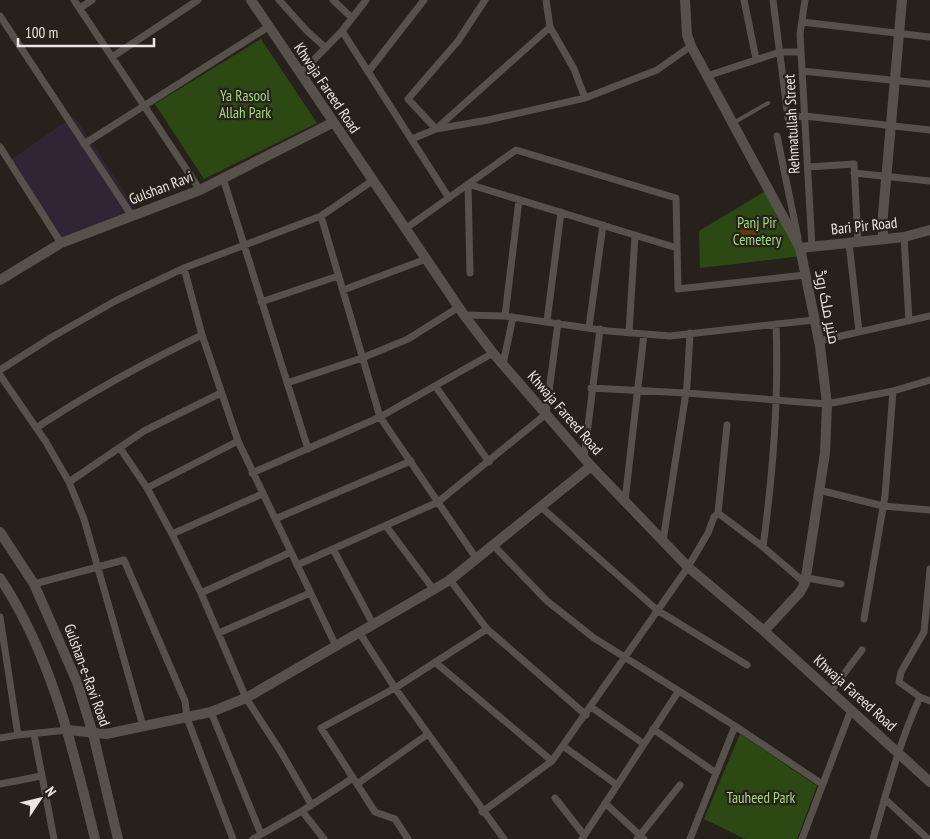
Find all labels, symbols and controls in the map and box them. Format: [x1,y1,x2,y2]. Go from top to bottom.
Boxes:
scale bar [18,15,154,47]
text: 100 m [25,23,58,42]
street label: Khwaja Fareed Road [290,39,365,137]
street label: Rehmatullah Street [779,74,804,174]
park label: Ya Rasool Allah Park [219,86,271,122]
street label: Gulshan Ravi [126,167,196,208]
park label: Panj Pir Cemetery [733,213,782,249]
street label: Bari Pir Road [830,213,898,238]
street label: منیر ملک روڈ [811,268,844,346]
street label: Khwaja Fareed Road [524,367,607,459]
street label: Gulshan-e-Ravi Road [60,621,115,729]
street label: Khwaja Fareed Road [810,650,901,735]
north arrow [15,774,65,824]
text: N [41,783,60,800]
park label: Tauheed Park [727,788,796,807]

